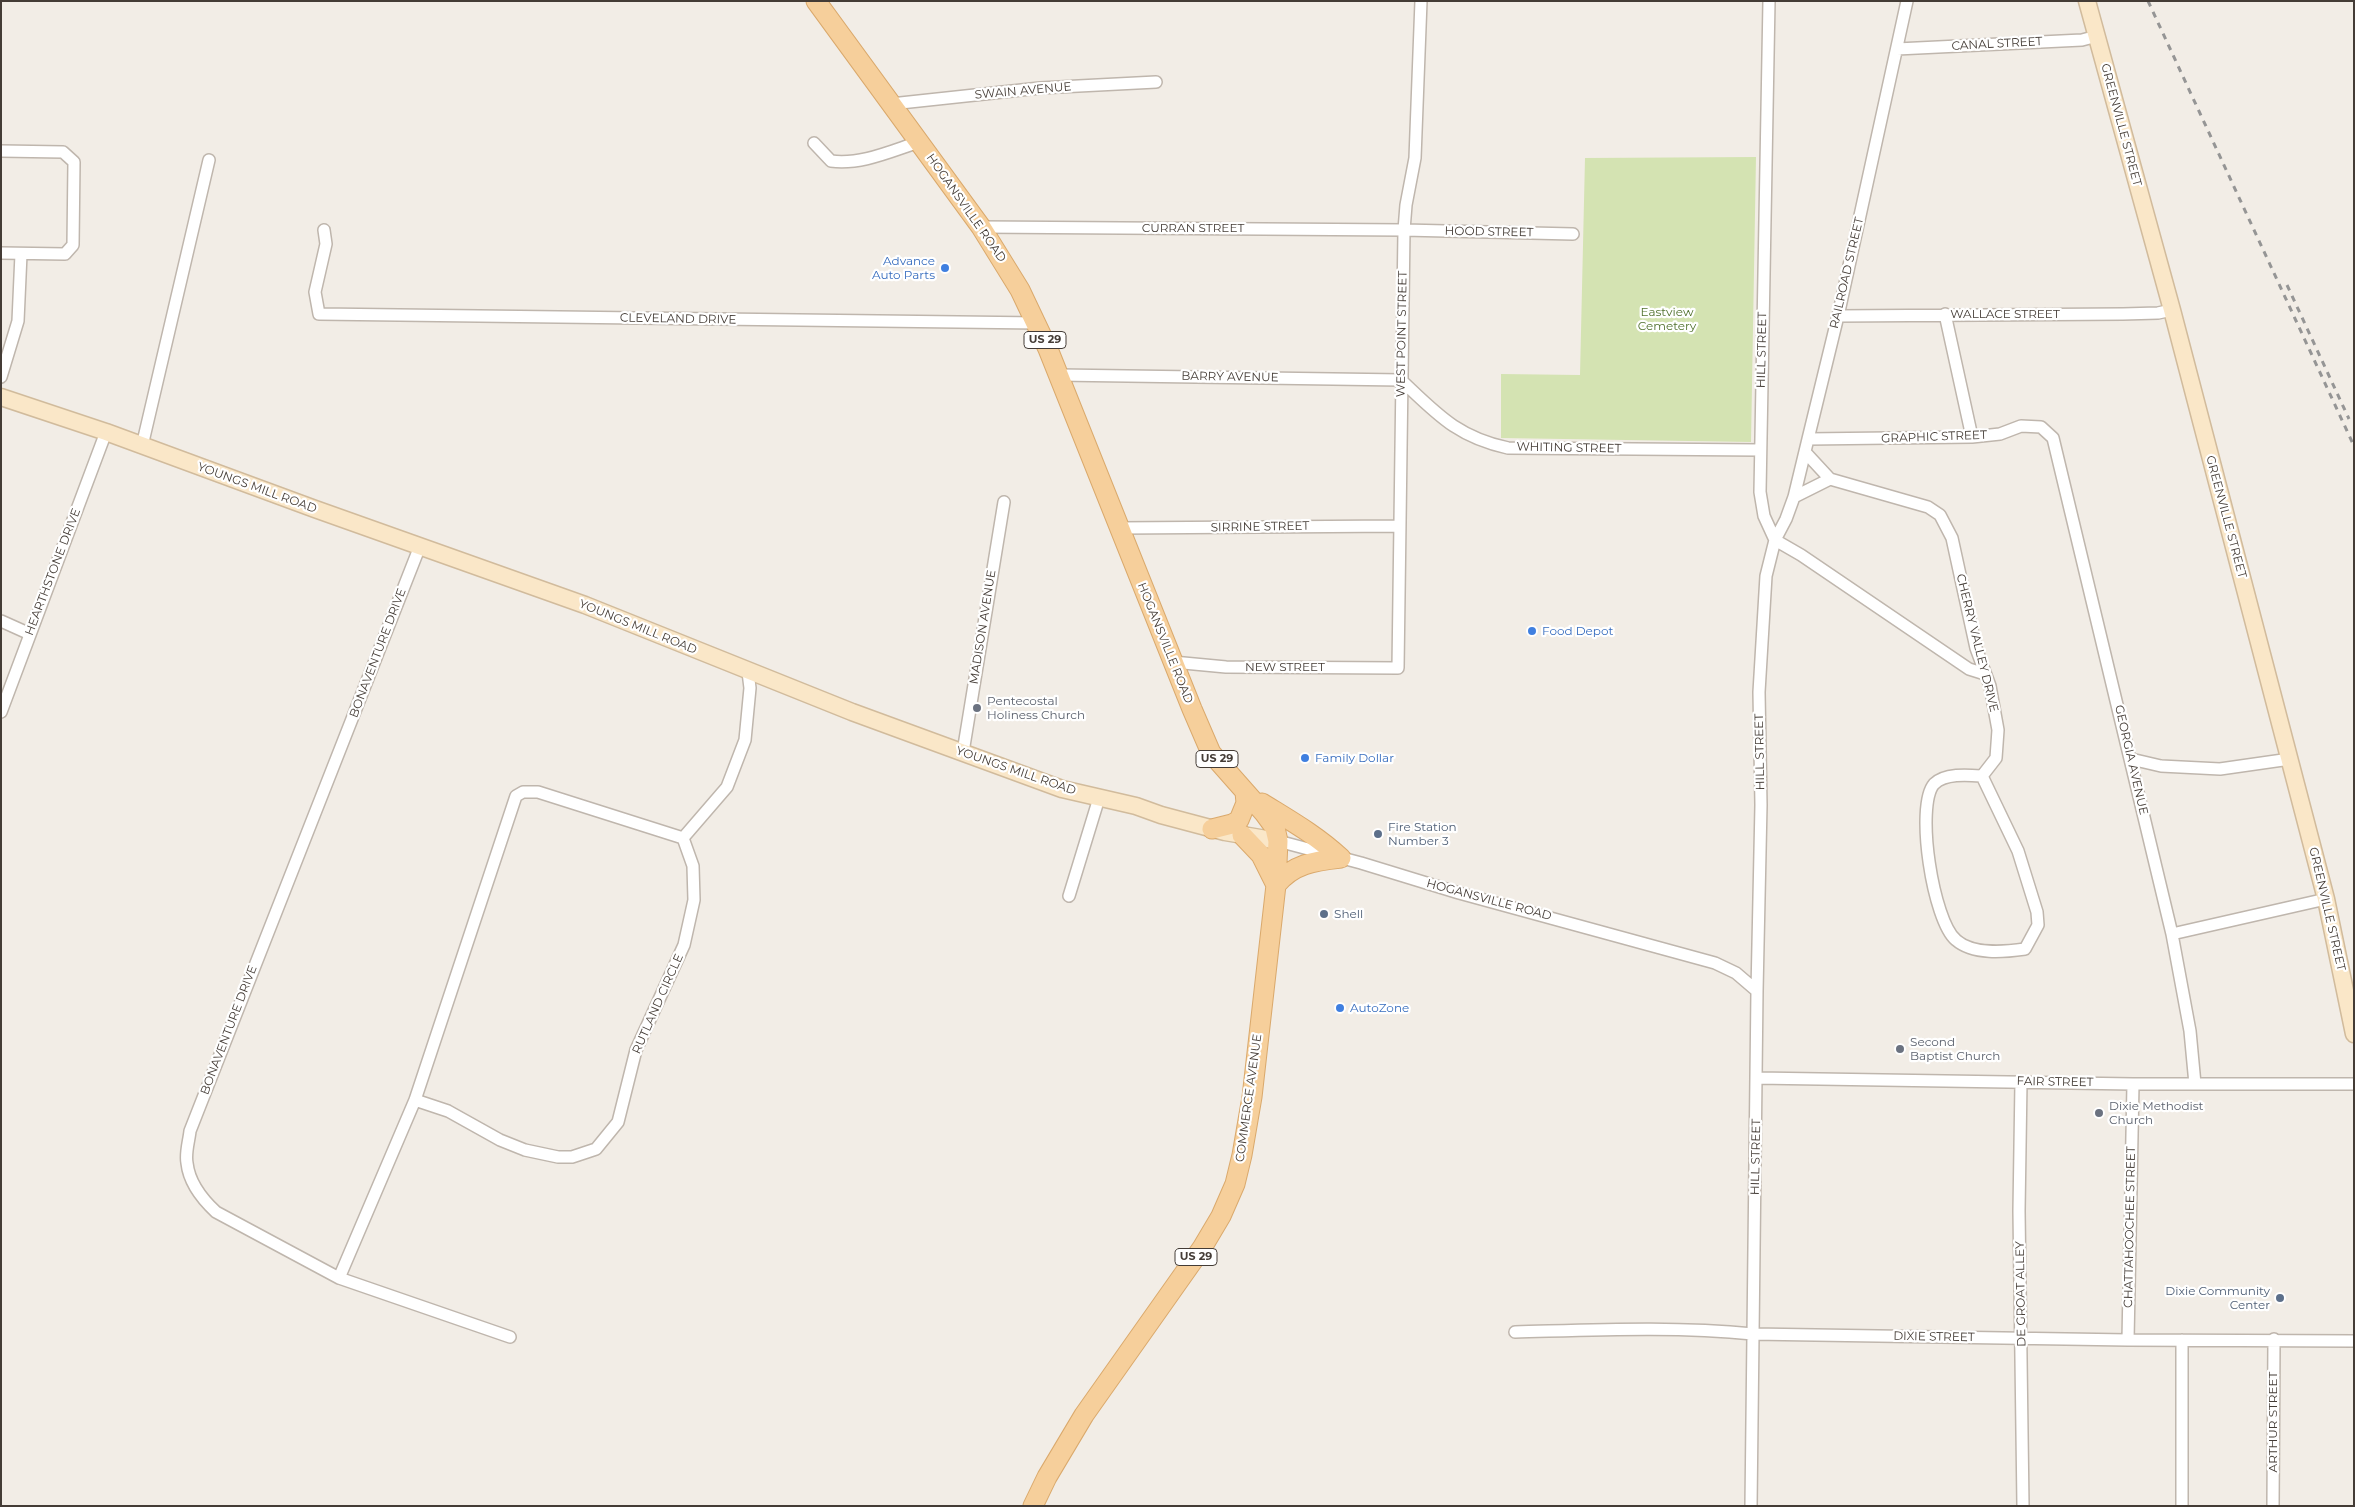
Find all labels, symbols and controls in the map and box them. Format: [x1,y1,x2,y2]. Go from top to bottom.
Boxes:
street label: CANAL STREET [1951,34,2043,54]
street label: GREENVILLE STREET [2098,62,2144,188]
street label: SWAIN AVENUE [974,80,1072,102]
street label: HOGANSVILLE ROAD [923,151,1009,265]
street label: RAILROAD STREET [1827,216,1867,330]
street label: CURRAN STREET [1142,221,1244,235]
street label: HOOD STREET [1445,224,1533,240]
place label: Advance Auto Parts [872,254,935,282]
marker: Advance Auto Parts [939,262,951,274]
street label: WEST POINT STREET [1394,271,1410,397]
park label: Eastview Cemetery [1638,305,1696,333]
street label: WALLACE STREET [1950,307,2060,321]
street label: CLEVELAND DRIVE [620,311,736,327]
street label: HILL STREET [1754,312,1770,388]
road number: US 29 [1024,332,1066,348]
street label: BARRY AVENUE [1181,369,1279,385]
street label: GRAPHIC STREET [1881,428,1987,446]
street label: WHITING STREET [1516,440,1622,456]
street label: GREENVILLE STREET [2203,454,2249,580]
street label: YOUNGS MILL ROAD [195,460,319,516]
street label: HEARTHSTONE DRIVE [22,506,84,638]
street label: SIRRINE STREET [1211,519,1309,535]
street label: MADISON AVENUE [967,569,999,685]
street label: CHERRY VALLEY DRIVE [1953,572,2001,714]
street label: HOGANSVILLE ROAD [1134,580,1196,706]
street label: BONAVENTURE DRIVE [347,586,409,720]
street label: YOUNGS MILL ROAD [577,597,699,657]
place label: Food Depot [1542,624,1613,638]
marker: Food Depot [1526,625,1538,637]
street label: NEW STREET [1245,660,1325,674]
place label: Pentecostal Holiness Church [987,694,1085,722]
marker: Pentecostal Holiness Church [971,702,983,714]
street label: GEORGIA AVENUE [2111,704,2151,816]
street label: HILL STREET [1752,714,1768,790]
street label: YOUNGS MILL ROAD [954,744,1078,798]
road number: US 29 [1196,751,1238,768]
place label: Family Dollar [1315,751,1394,765]
marker: Family Dollar [1299,752,1311,764]
place label: Fire Station Number 3 [1388,820,1457,848]
marker: Fire Station Number 3 [1372,828,1384,840]
street label: GREENVILLE STREET [2306,846,2348,972]
street label: HOGANSVILLE ROAD [1425,876,1553,924]
place label: Shell [1334,907,1363,921]
marker: Shell [1318,908,1330,920]
street label: RUTLAND CIRCLE [629,952,687,1056]
street label: BONAVENTURE DRIVE [198,963,260,1097]
place label: AutoZone [1350,1001,1409,1015]
marker: AutoZone [1334,1002,1346,1014]
street label: COMMERCE AVENUE [1233,1033,1265,1163]
place label: Second Baptist Church [1910,1035,2000,1063]
marker: Second Baptist Church [1894,1043,1906,1055]
street label: FAIR STREET [2016,1074,2094,1090]
place label: Dixie Methodist Church [2109,1099,2203,1127]
marker: Dixie Methodist Church [2093,1107,2105,1119]
street label: HILL STREET [1748,1119,1764,1195]
street label: CHATTAHOOCHEE STREET [2121,1146,2139,1308]
street label: DE GROAT ALLEY [2013,1241,2029,1347]
road number: US 29 [1175,1248,1217,1266]
place label: Dixie Community Center [2165,1284,2270,1312]
marker: Dixie Community Center [2274,1292,2286,1304]
street label: DIXIE STREET [1893,1329,1975,1345]
street label: ARTHUR STREET [2266,1372,2280,1472]

